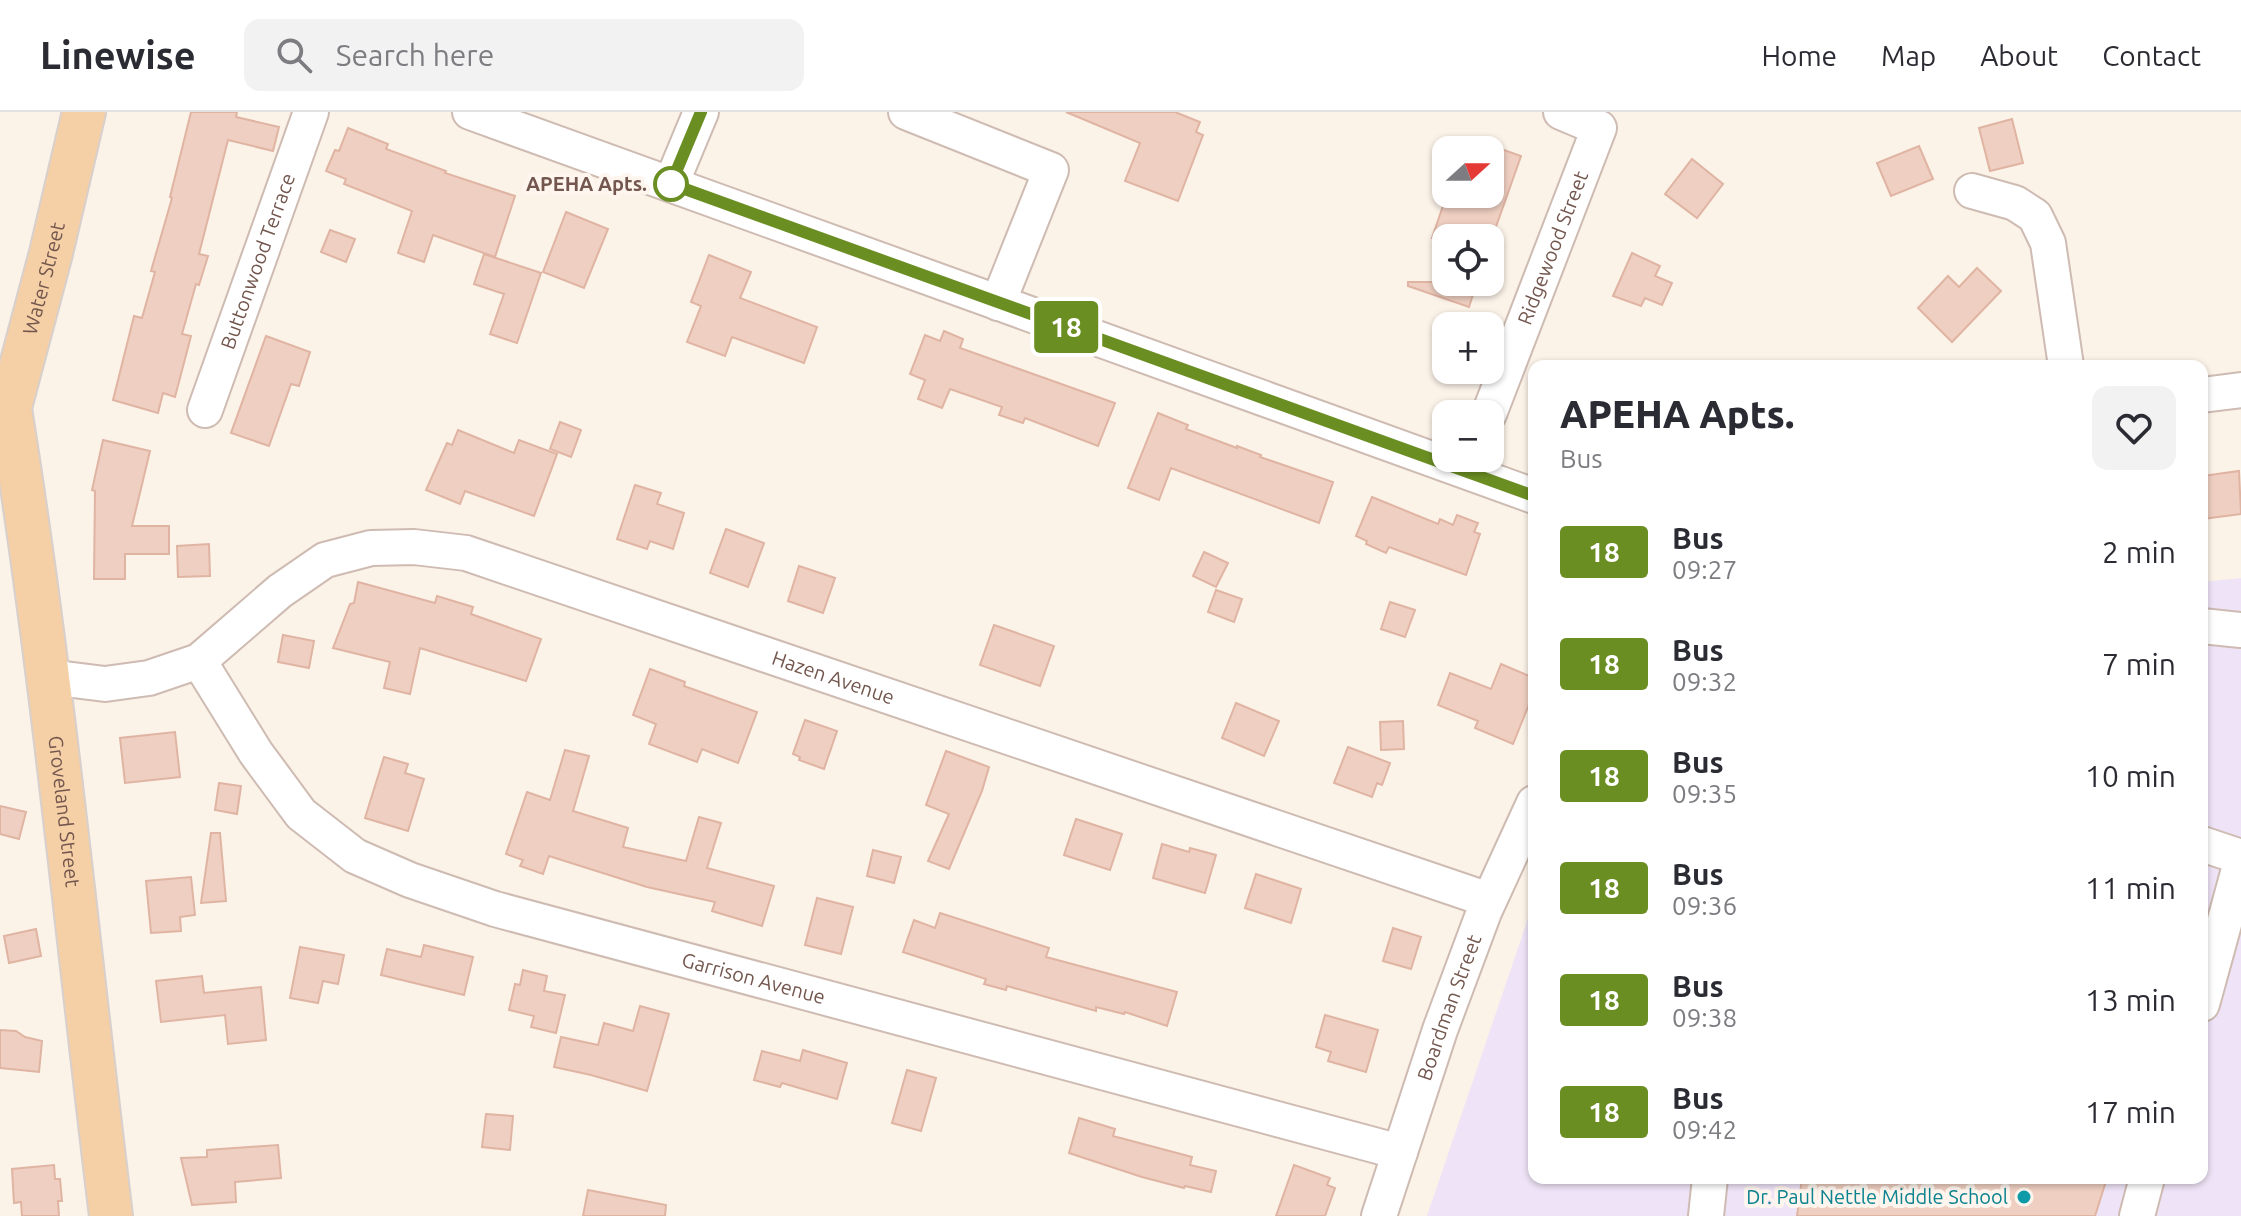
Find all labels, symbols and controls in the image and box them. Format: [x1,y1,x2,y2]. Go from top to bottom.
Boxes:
search box [244,19,804,91]
icon: search [272,33,316,77]
text: Linewise [40,34,196,76]
text: Search here [336,38,494,72]
text: Home [1762,40,1837,71]
text: Map [1881,40,1936,71]
text: About [1980,40,2058,71]
text: Contact [2102,40,2201,71]
north arrow [1432,136,1504,208]
map controls [1432,136,1504,472]
marker: APEHA Apts. [654,167,688,201]
street label: Ridgewood Street [1512,168,1592,328]
street label: Buttonwood Terrace [216,170,299,352]
place label: APEHA Apts. [526,172,647,195]
street label: Water Street [18,220,69,337]
button: locate [1432,224,1504,296]
line badge: 18 [1030,301,1102,353]
text: 18 [1050,311,1082,342]
button: + [1432,312,1504,384]
button: heart [2092,386,2176,470]
text: APEHA Apts. [1560,393,1794,435]
button: − [1432,400,1504,472]
text: Bus [1560,444,1603,473]
text: Bus [1672,521,1724,555]
text: 2 min [2102,535,2176,569]
text: 18 [1588,536,1620,567]
text: 09:27 [1672,555,1737,584]
text: Bus [1672,633,1724,667]
street label: Hazen Avenue [769,646,898,708]
text: 7 min [2102,647,2176,681]
text: 18 [1588,648,1620,679]
text: 09:32 [1672,667,1737,696]
street label: Groveland Street [44,734,85,888]
text: Bus [1672,745,1724,779]
text: 10 min [2085,759,2176,793]
text: 18 [1588,760,1620,791]
text: 09:35 [1672,779,1737,808]
text: Bus [1672,857,1724,891]
text: 11 min [2085,871,2176,905]
text: 18 [1588,872,1620,903]
text: 09:36 [1672,891,1737,920]
street label: Boardman Street [1412,931,1486,1083]
street label: Garrison Avenue [680,948,828,1008]
text: Bus [1672,969,1724,1003]
text: 13 min [2085,983,2176,1017]
text: 18 [1588,984,1620,1015]
text: 09:38 [1672,1003,1737,1032]
text: Bus [1672,1081,1724,1115]
text: 17 min [2085,1095,2176,1129]
text: 18 [1588,1096,1620,1127]
text: 09:42 [1672,1115,1737,1144]
place label: Dr. Paul Nettle Middle School [1746,1185,2008,1208]
marker: Dr. Paul Nettle Middle School [2015,1188,2033,1206]

